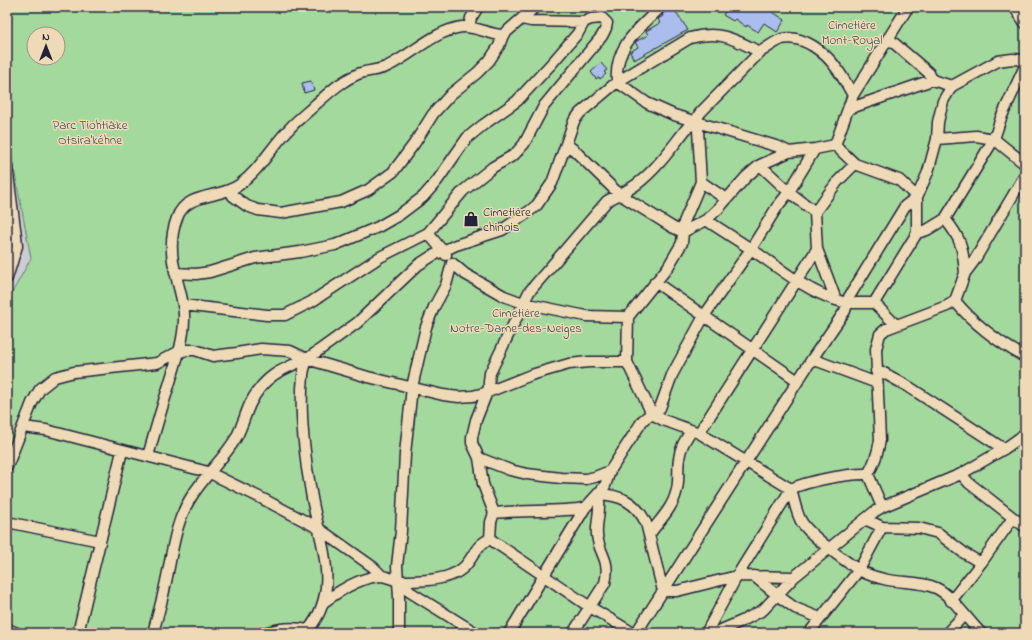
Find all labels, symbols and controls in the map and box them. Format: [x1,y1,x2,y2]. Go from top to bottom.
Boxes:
park label: Cimetière Mont-Royal [822,16,882,51]
north arrow [26,26,66,66]
text: N [42,29,50,45]
park label: Parc Tiohtià:ke Otsira'kéhne [52,116,128,150]
place label: Cimetière chinois [483,203,531,237]
shop icon: Cimetière chinois [462,210,480,228]
park label: Cimetière Notre-Dame-des-Neiges [450,304,582,339]

